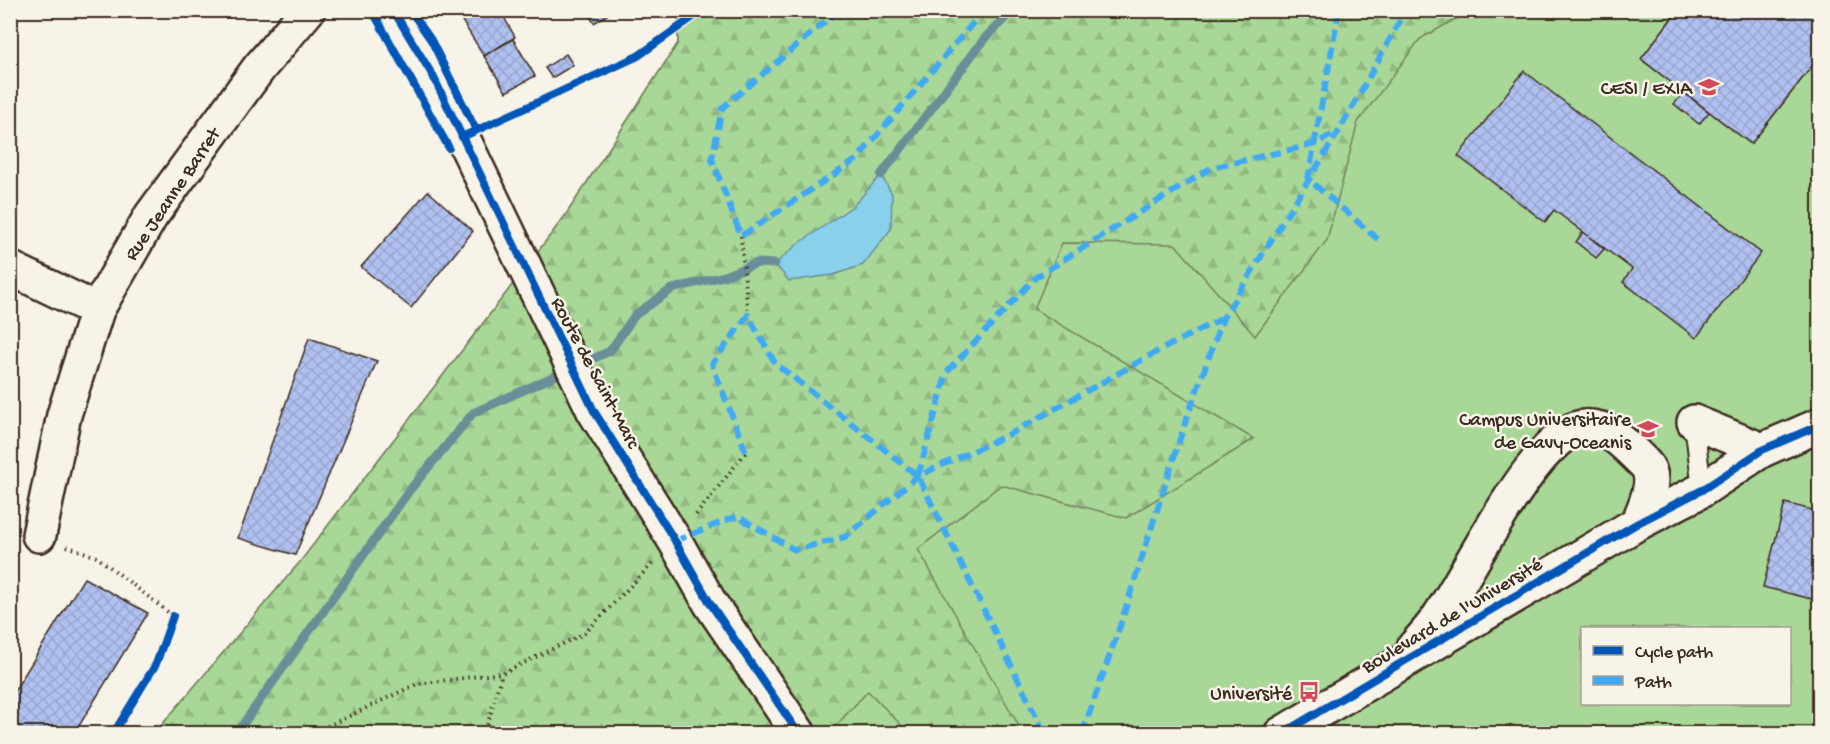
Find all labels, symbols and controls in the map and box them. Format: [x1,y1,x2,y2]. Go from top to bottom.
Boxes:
school or university icon: CESI / EXIA [1697,75,1721,99]
place label: CESI / EXIA [1601,79,1693,102]
street label: Rue Jeanne Barret [121,123,228,266]
street label: Route de Saint-Marc [544,294,644,454]
place label: Campus Universitaire de Gavy-Oceanis [1459,410,1632,456]
school or university icon: Campus Universitaire de Gavy-Oceanis [1636,417,1660,441]
street label: Boulevard de l'Université [1358,554,1548,680]
legend [1581,627,1791,705]
text: Cycle path [1635,643,1713,664]
text: Path [1634,673,1672,694]
bus stop icon: Université [1297,680,1321,704]
place label: Université [1210,684,1293,707]

